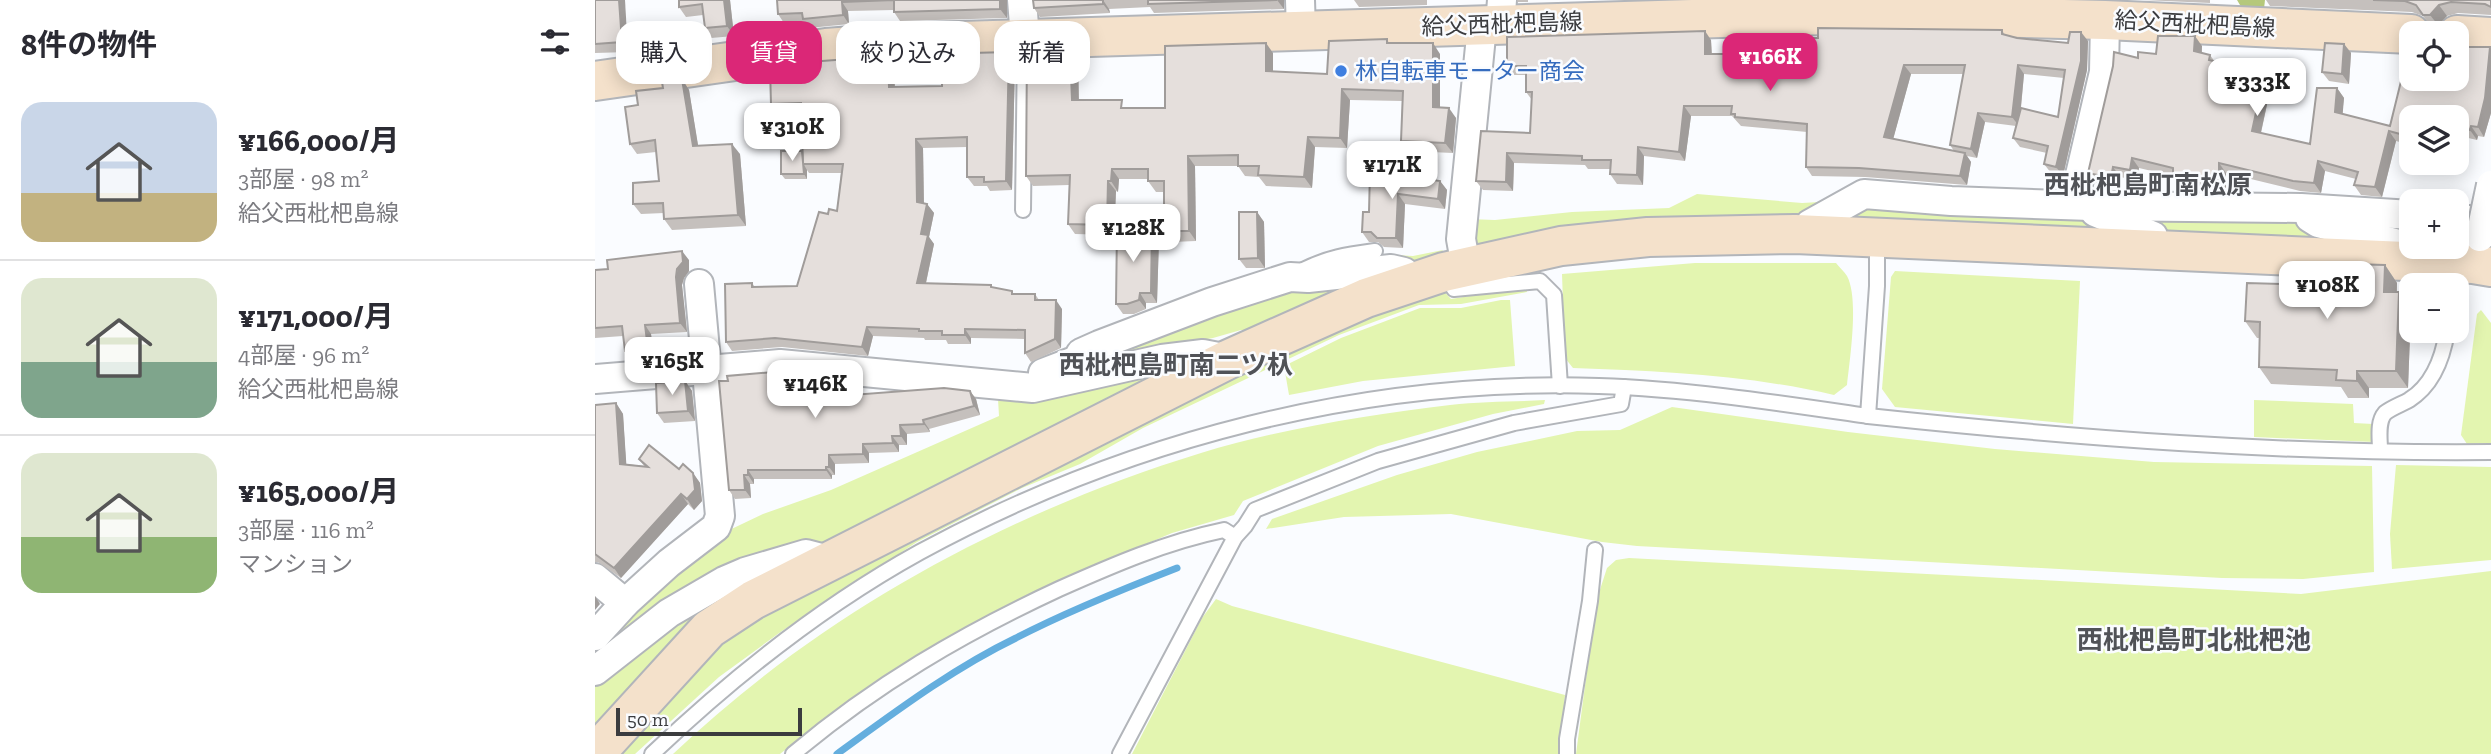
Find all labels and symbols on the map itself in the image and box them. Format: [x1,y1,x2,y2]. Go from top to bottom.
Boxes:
street label: 給父西枇杷島線 [2114,6,2276,42]
street label: 給父西枇杷島線 [1421,7,1583,41]
pin: ¥166K [1721,34,1819,93]
place label: 林自転車モーター商会 [1355,57,1585,85]
pin: ¥333K [2208,58,2306,118]
marker: 林自転車モーター商会 [1333,63,1349,79]
pin: ¥310K [743,104,841,163]
pin: ¥171K [1343,142,1441,201]
district label: 西枇杷島町南松原 [2044,169,2252,201]
pin: ¥128K [1084,204,1182,264]
pin: ¥108K [2278,262,2376,321]
pin: ¥165K [623,338,721,397]
district label: 西枇杷島町南二ツ杁 [1059,349,1293,381]
pin: ¥146K [766,360,864,420]
district label: 西枇杷島町北枇杷池 [2077,624,2311,656]
scale bar [616,705,801,737]

